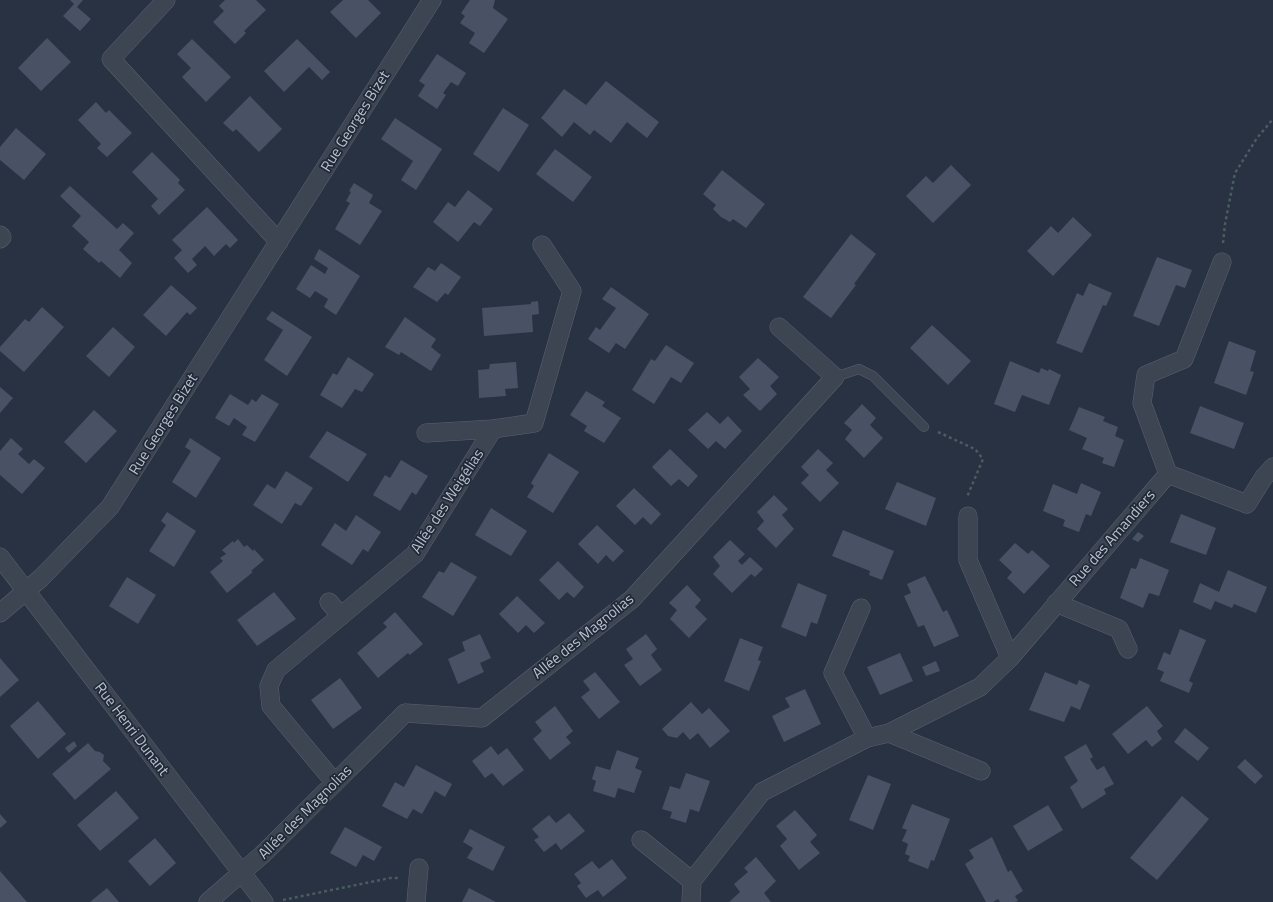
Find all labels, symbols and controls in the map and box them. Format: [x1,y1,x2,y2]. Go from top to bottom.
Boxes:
street label: Rue Georges Bizet [314,65,395,176]
street label: Rue Georges Bizet [122,368,203,479]
street label: Allée des Weigélias [404,444,489,558]
street label: Rue des Amandiers [1063,484,1160,591]
street label: Allée des Magnolias [527,587,639,684]
street label: Rue Henri Dunant [90,677,176,781]
street label: Allée des Magnolias [252,759,357,864]

